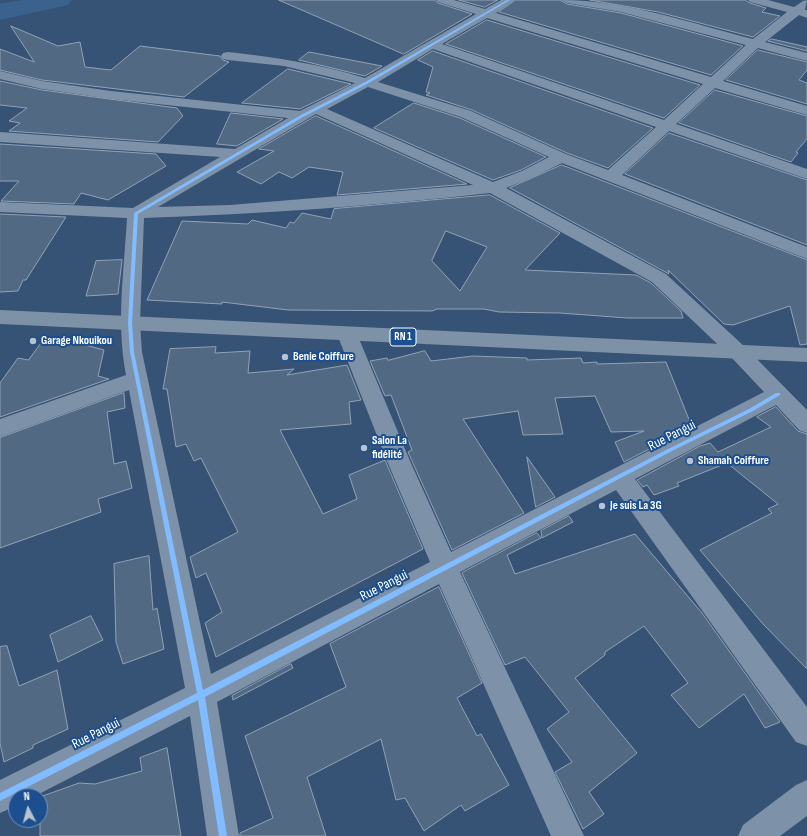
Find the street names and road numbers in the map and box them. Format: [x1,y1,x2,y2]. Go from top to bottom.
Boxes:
road number: RN 1 [390,328,416,346]
street label: Rue Pangui [645,417,699,455]
street label: Rue Pangui [357,567,411,605]
street label: Rue Pangui [69,715,123,753]

